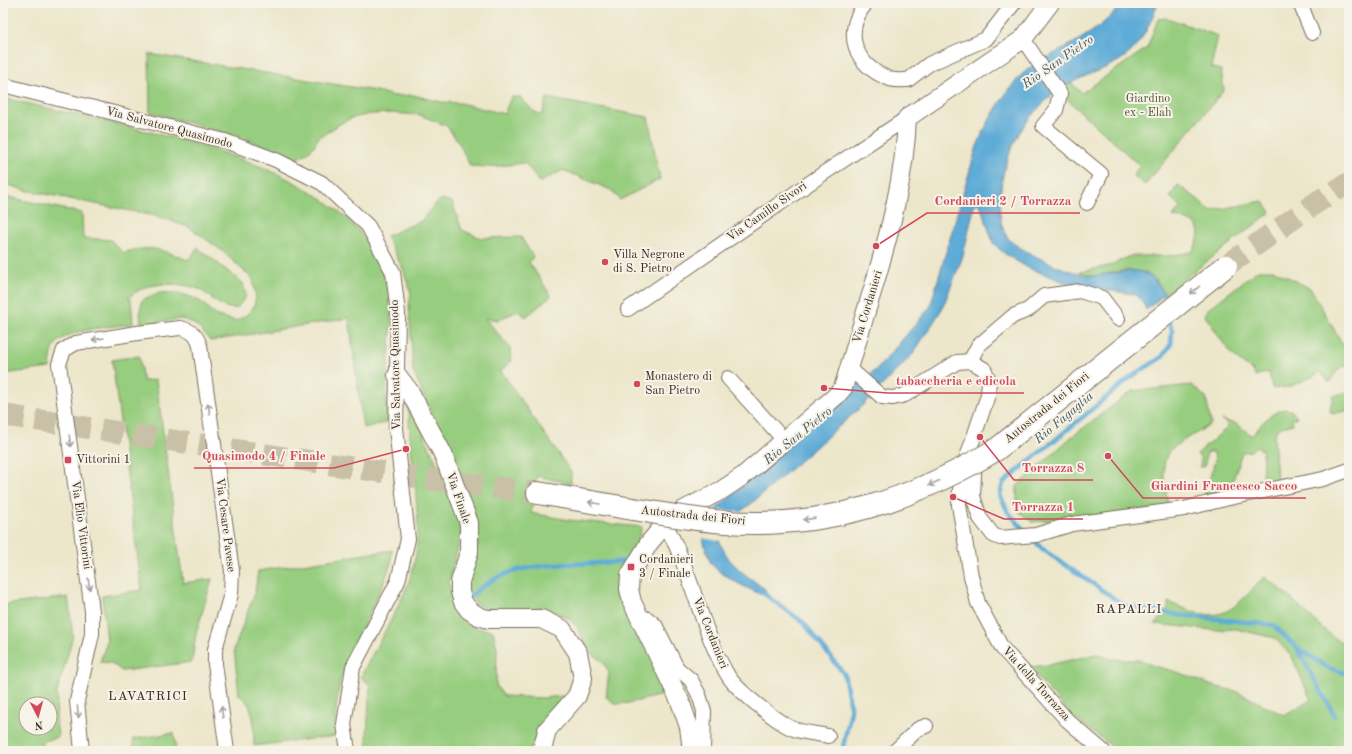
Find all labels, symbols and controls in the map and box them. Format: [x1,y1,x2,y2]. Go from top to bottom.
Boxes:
water label: Rio San Pietro [1019,33,1096,92]
park label: Giardino ex - Elah [1125,93,1172,119]
street label: Via Salvatore Quasimodo [104,105,234,151]
street label: Via Camillo Sivori [725,180,809,244]
callout: Cordanieri 2 / Torrazza [927,188,1080,213]
text: Cordanieri 2 / Torrazza [935,195,1072,208]
place label: Villa Negrone di S. Pietro [613,249,685,275]
marker: Villa Negrone di S. Pietro [600,257,610,267]
street label: Via Cordanieri [851,269,885,345]
one-way arrow [1190,286,1201,295]
street label: Via Salvatore Quasimodo [389,300,403,430]
one-way arrow [92,335,105,343]
callout: tabaccheria e edicola [888,368,1024,393]
street label: Autostrada dei Fiori [1002,370,1092,446]
place label: Monastero di San Pietro [645,371,712,397]
text: tabaccheria e edicola [896,375,1016,388]
marker: Monastero di San Pietro [632,379,642,389]
water label: Rio Fagaglia [1031,390,1096,447]
one-way arrow [205,403,213,416]
water label: Rio San Pietro [761,405,834,468]
one-way arrow [66,434,74,447]
callout: Quasimodo 4 / Finale [194,443,334,468]
text: Quasimodo 4 / Finale [202,450,326,463]
place label: Vittorini 1 [76,454,131,466]
marker: Vittorini 1 [63,455,73,465]
callout: Torrazza 8 [1014,455,1093,480]
text: Torrazza 8 [1022,462,1084,475]
street label: Via Finale [444,471,473,526]
callout: Giardini Francesco Sacco [1143,473,1306,498]
street label: Via Cesare Pavese [213,477,237,573]
street label: Via Elio Vittorini [69,480,93,570]
one-way arrow [928,480,940,488]
text: Giardini Francesco Sacco [1151,480,1297,493]
callout: Torrazza 1 [1004,494,1083,519]
one-way arrow [588,499,601,507]
text: Torrazza 1 [1012,501,1074,514]
street label: Autostrada dei Fiori [640,505,746,527]
one-way arrow [803,515,816,523]
place label: Cordanieri 3 / Finale [639,554,694,580]
marker: Cordanieri 3 / Finale [626,562,636,572]
one-way arrow [85,577,93,590]
street label: Via Cordanieri [690,596,730,670]
district label: RAPALLI [1096,603,1162,616]
street label: Via della Torrazza [1000,645,1072,723]
district label: LAVATRICI [108,690,188,703]
north arrow [18,696,58,736]
one-way arrow [74,705,82,718]
one-way arrow [218,706,226,719]
text: N [34,719,44,730]

